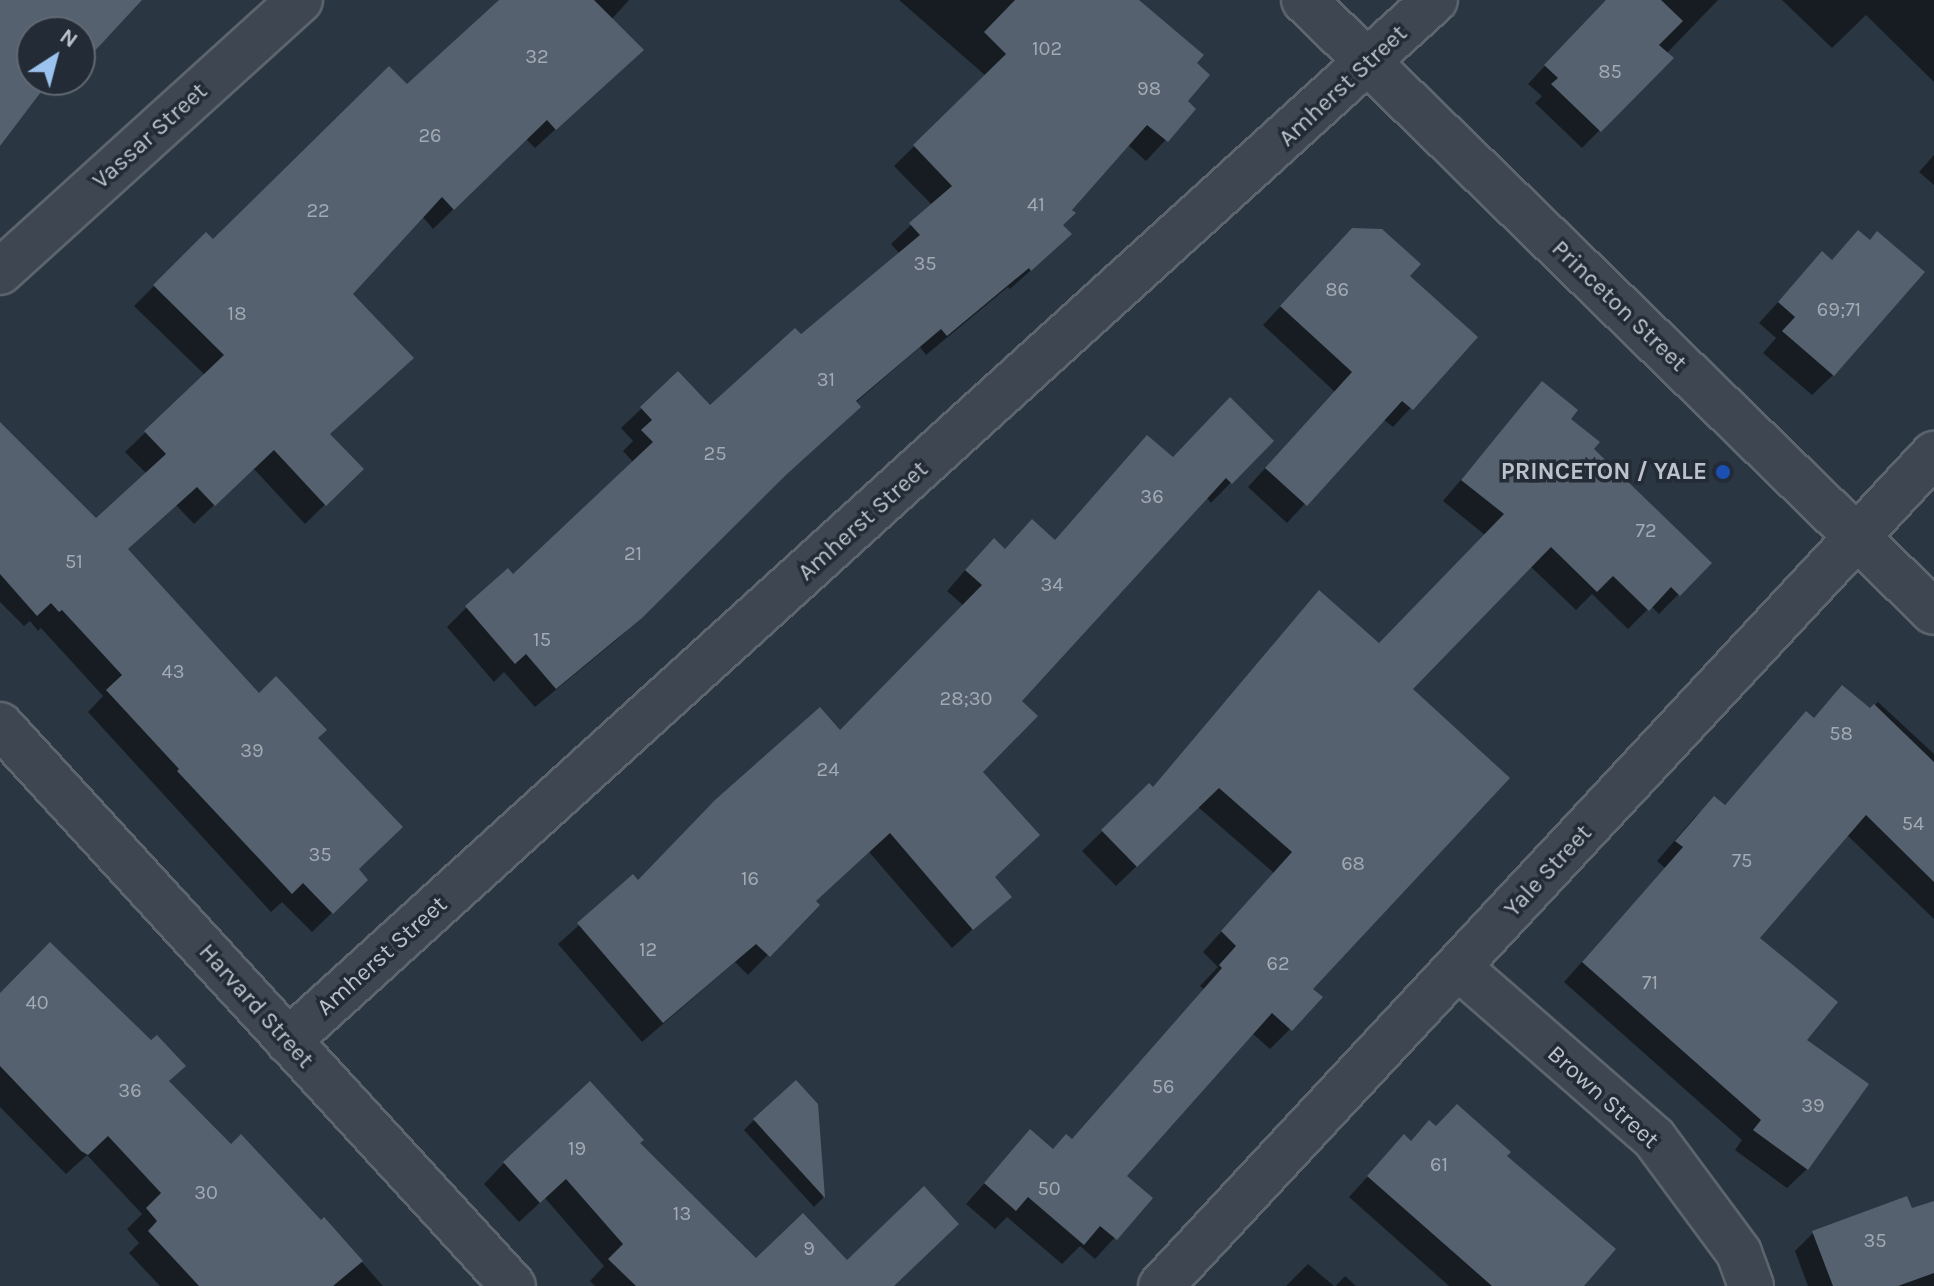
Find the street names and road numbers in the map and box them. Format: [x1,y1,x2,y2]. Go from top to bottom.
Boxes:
street label: Amherst Street [1273,19,1413,153]
street label: Vassar Street [87,77,213,195]
street label: Princeton Street [1546,234,1692,378]
street label: Amherst Street [792,455,934,587]
street label: Yale Street [1498,819,1598,923]
street label: Amherst Street [311,890,453,1022]
street label: Harvard Street [193,938,319,1074]
street label: Brown Street [1541,1039,1665,1155]

